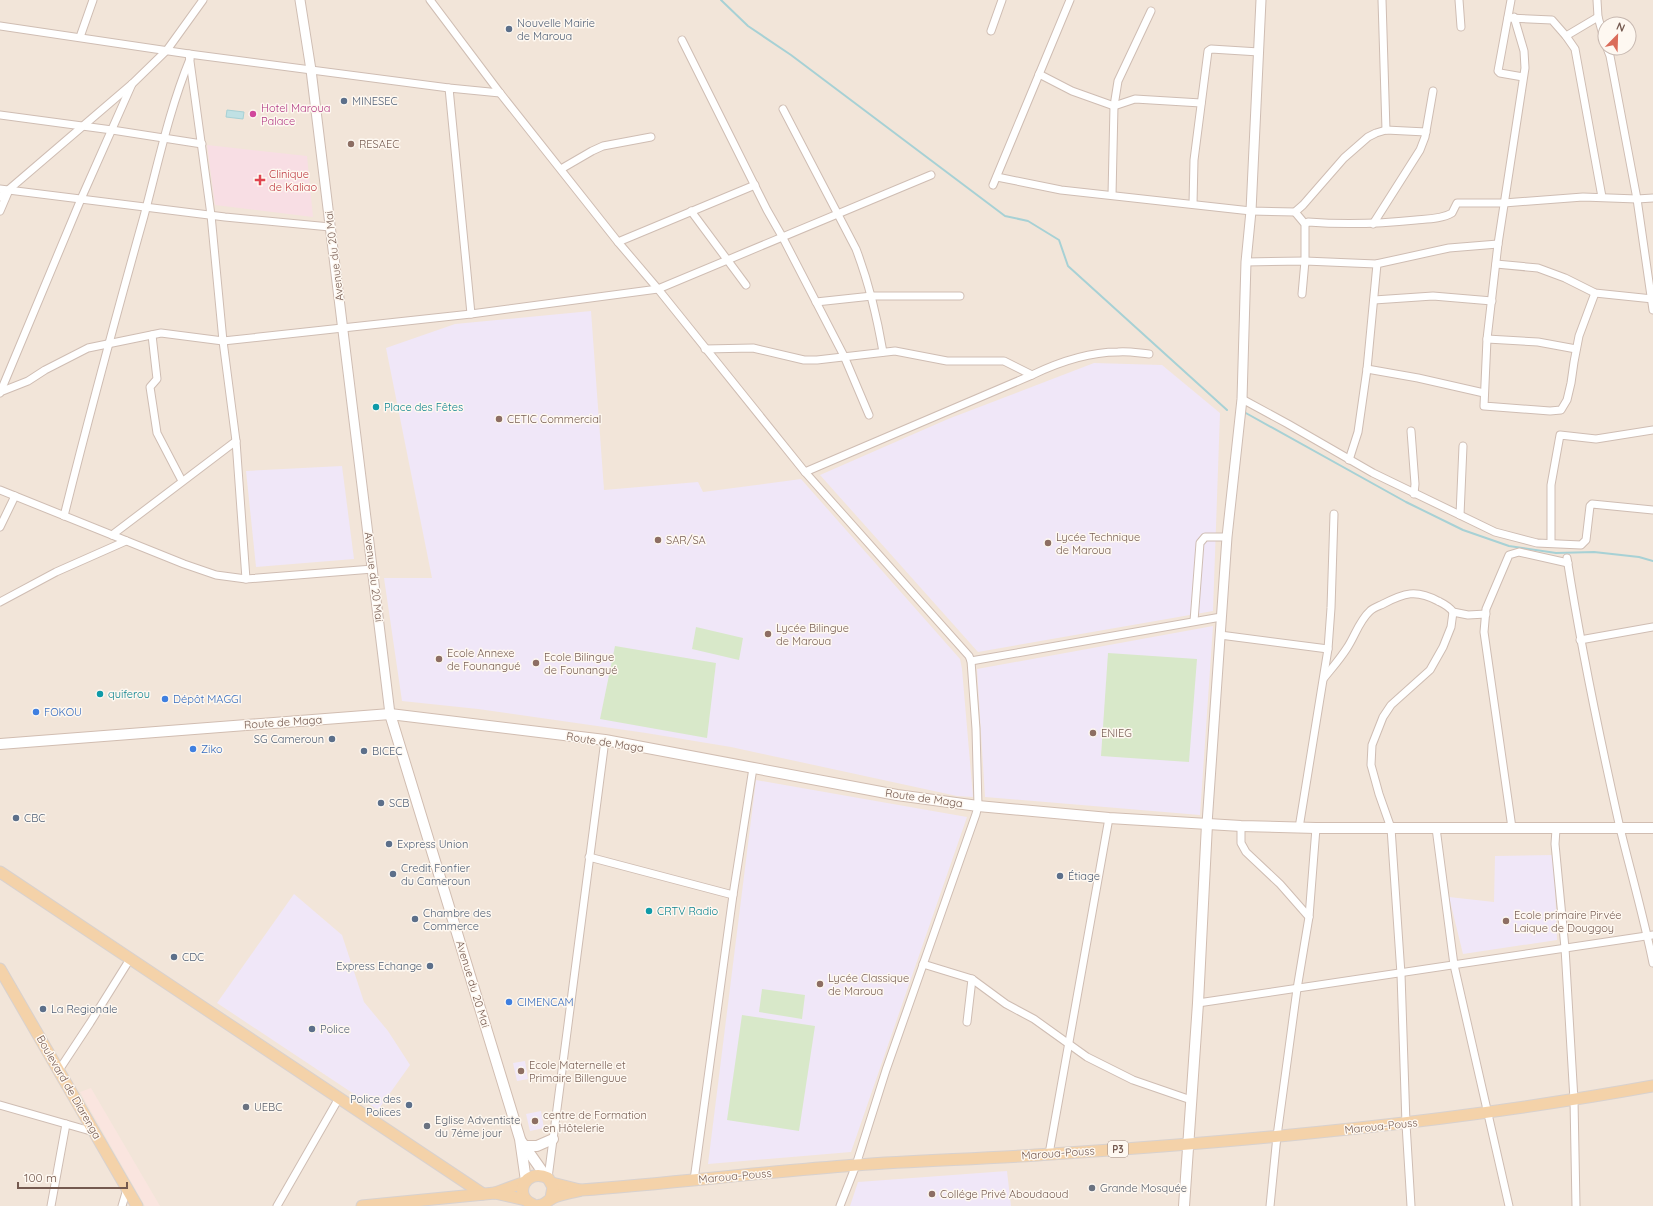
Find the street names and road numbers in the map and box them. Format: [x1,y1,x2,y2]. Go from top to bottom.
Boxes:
street label: Avenue du 20 Mai [322,210,346,302]
street label: Avenue du 20 Mai [362,531,386,623]
street label: Route de Maga [243,712,323,732]
street label: Route de Maga [565,729,645,755]
street label: Route de Maga [884,786,964,810]
street label: Avenue du 20 Mai [453,939,493,1029]
street label: Boulevard de Diarenga [34,1033,104,1141]
street label: Maroua-Pouss [1344,1115,1418,1137]
road number: P3 [1108,1141,1128,1157]
street label: Maroua-Pouss [1021,1143,1095,1163]
street label: Maroua-Pouss [698,1166,772,1186]

